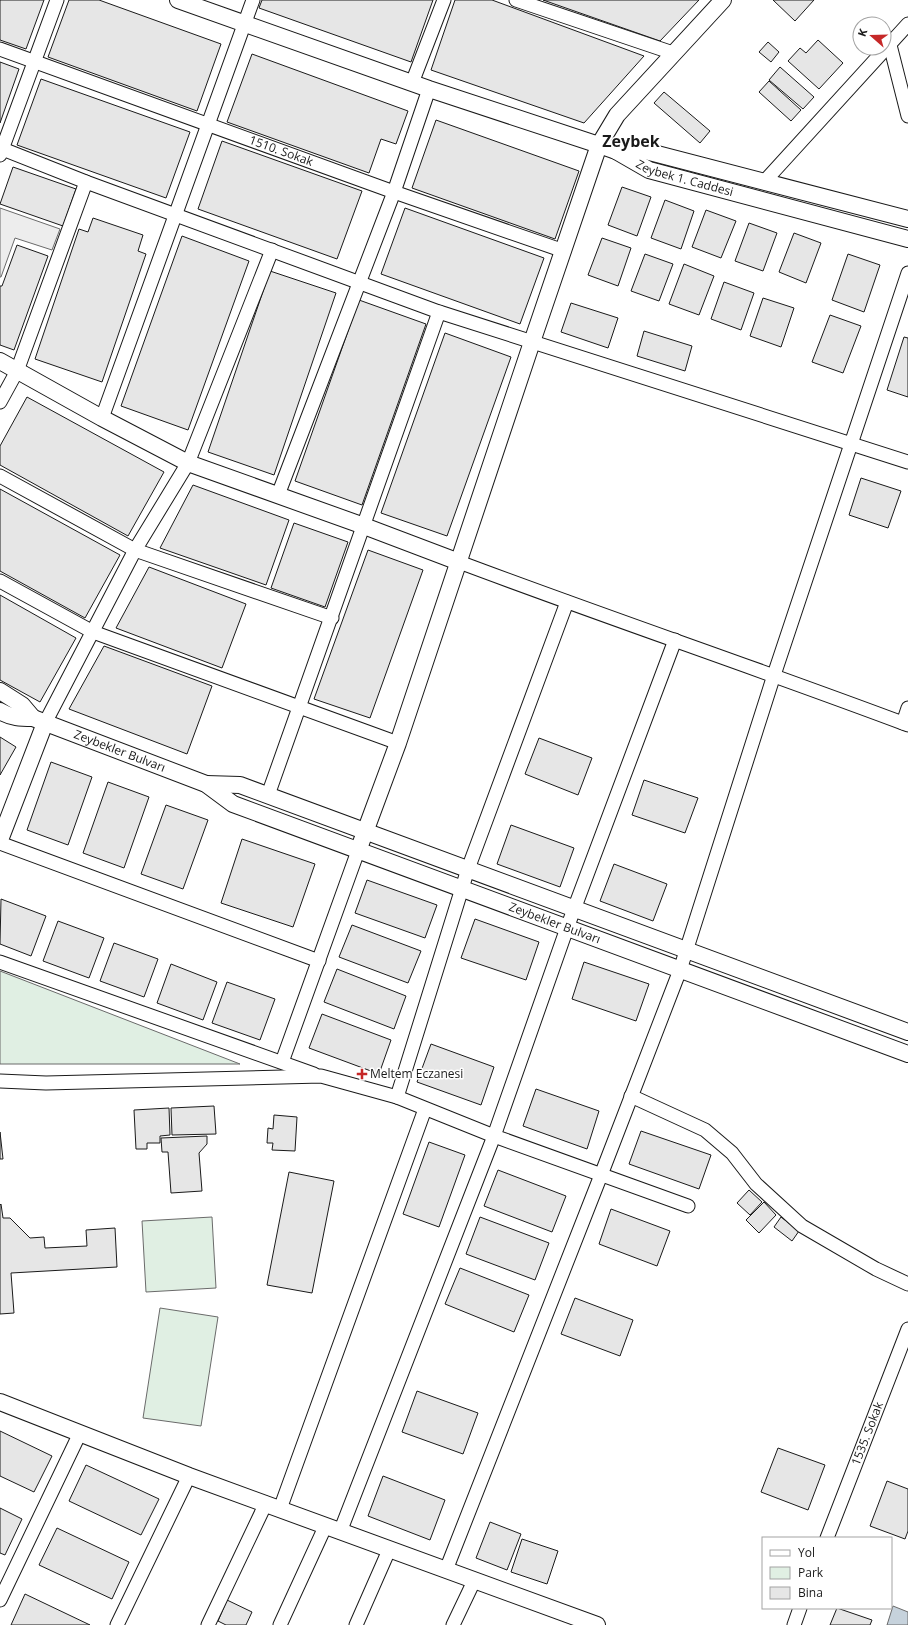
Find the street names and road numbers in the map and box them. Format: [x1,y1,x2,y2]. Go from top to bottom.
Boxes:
street label: 1510. Sokak [247,131,316,170]
street label: Zeybek 1. Caddesi [633,155,735,200]
street label: Zeybekler Bulvarı [72,725,168,776]
street label: Zeybekler Bulvarı [507,898,603,947]
street label: 1535. Sokak [847,1398,887,1468]

